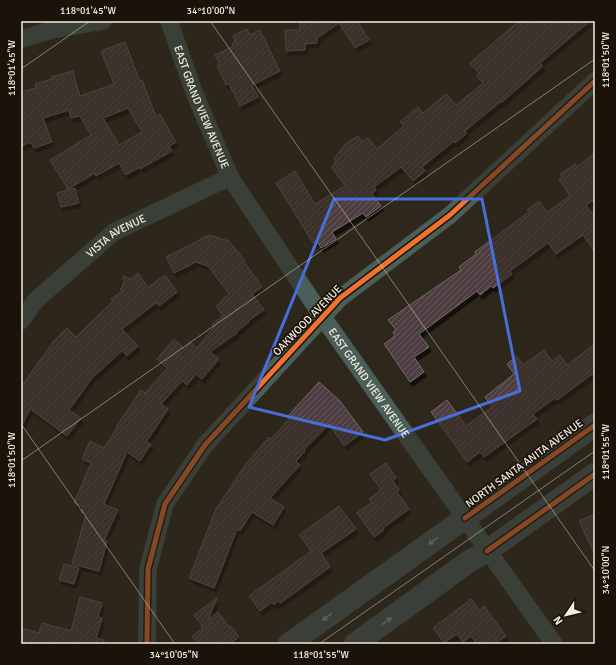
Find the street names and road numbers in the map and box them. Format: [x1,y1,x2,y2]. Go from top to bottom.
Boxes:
street label: EAST GRAND VIEW AVENUE [171,44,232,171]
street label: VISTA AVENUE [84,212,148,260]
street label: OAKWOOD AVENUE [270,282,344,358]
street label: EAST GRAND VIEW AVENUE [326,326,412,440]
street label: NORTH SANTA ANITA AVENUE [463,417,585,510]

